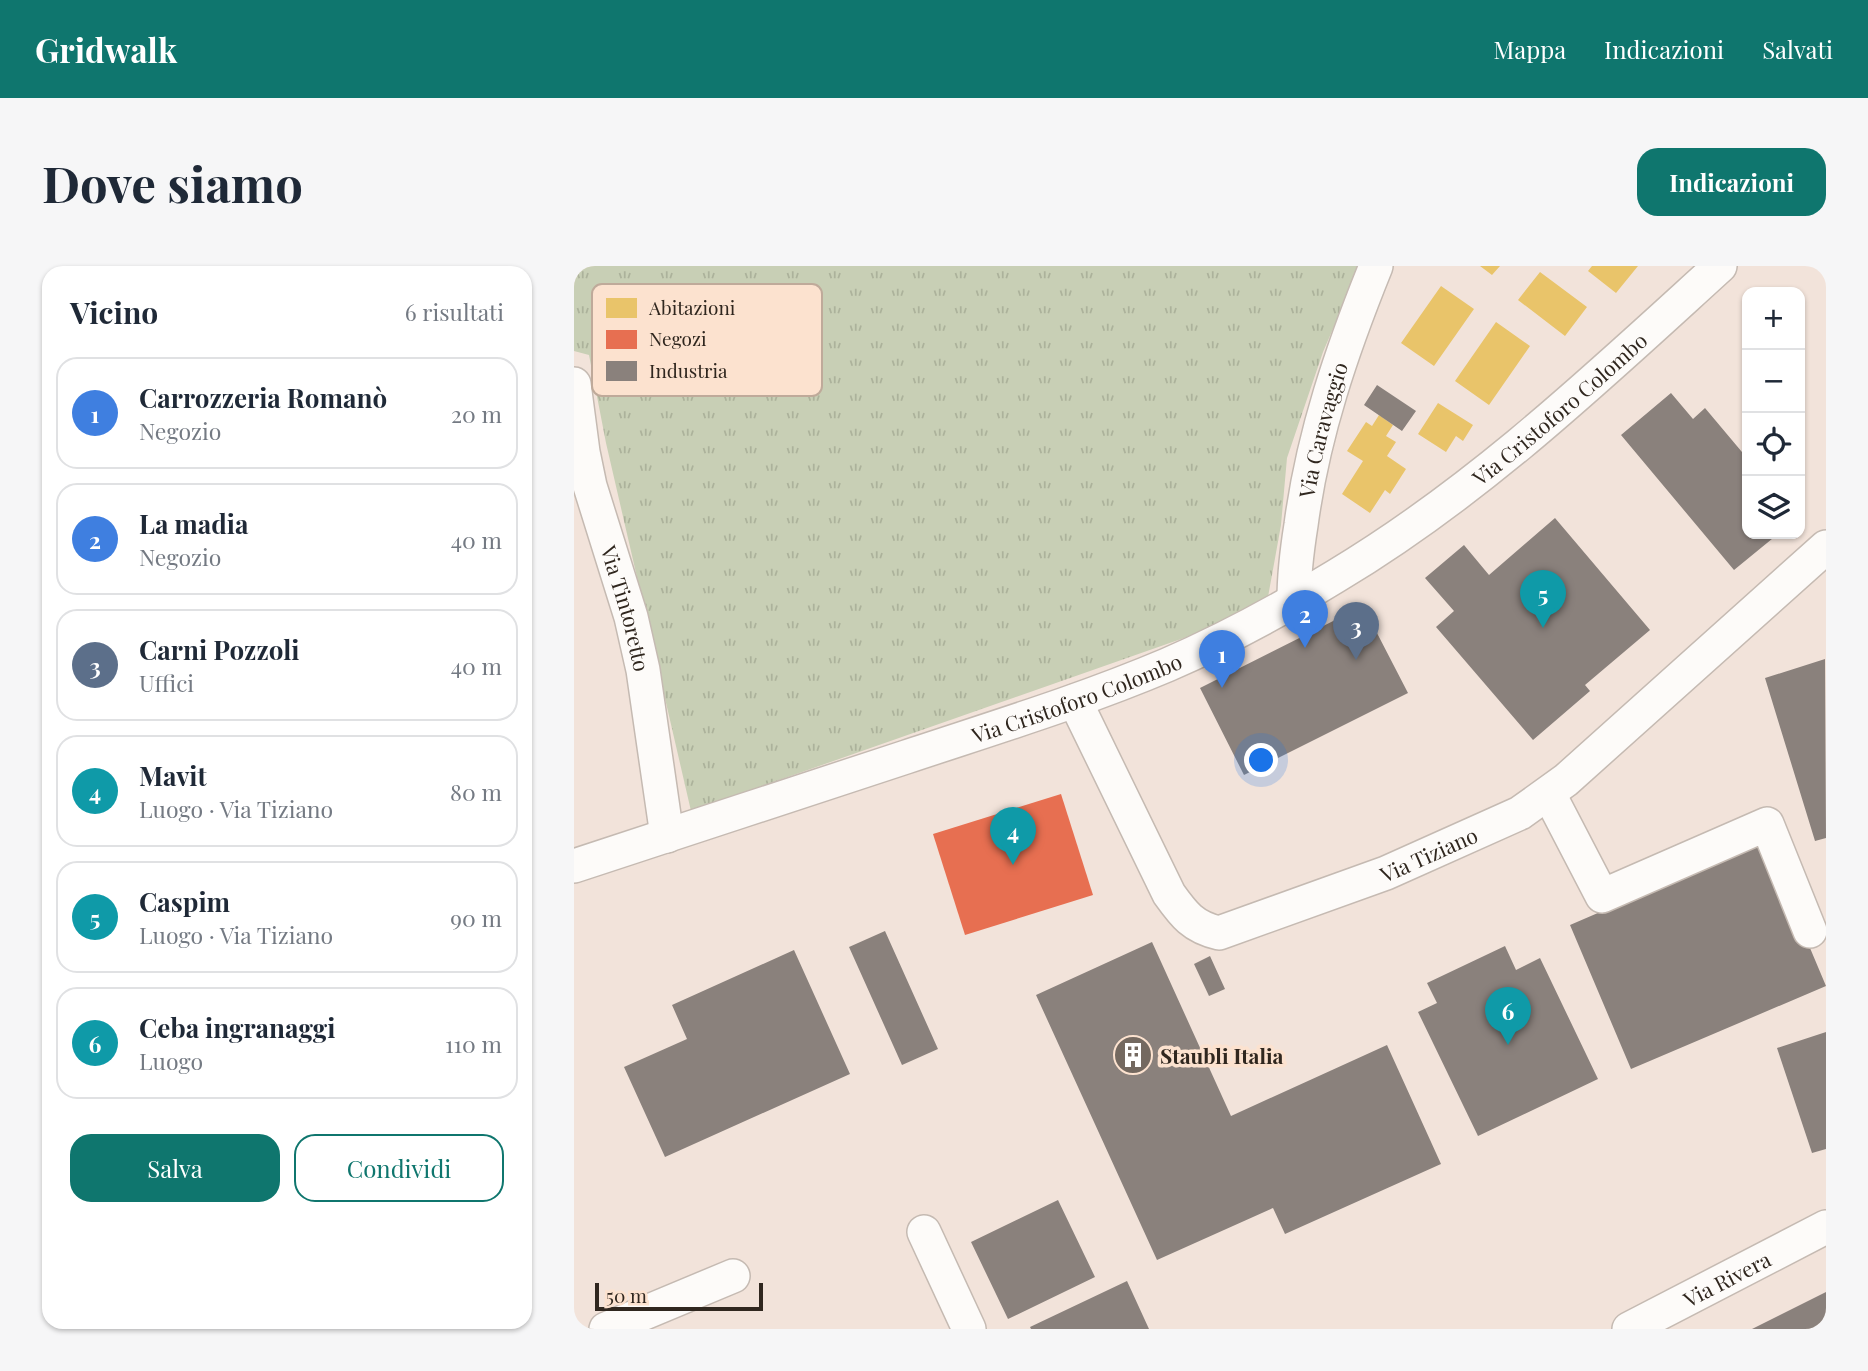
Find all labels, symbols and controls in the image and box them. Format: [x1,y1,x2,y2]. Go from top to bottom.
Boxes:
text: Gridwalk [35,27,177,71]
text: Mappa [1494,33,1566,65]
text: Indicazioni [1604,33,1724,65]
text: Salvati [1762,33,1833,65]
button: Indicazioni [1637,148,1826,216]
text: Dove siamo [42,150,303,215]
legend [592,284,822,396]
map controls [1742,287,1805,539]
button: + [1742,287,1805,350]
text: Vicino [70,292,158,332]
text: Abitazioni [648,294,736,320]
text: 6 risultati [405,296,504,327]
text: Negozi [649,325,707,351]
street label: Via Cristoforo Colombo [1465,326,1653,492]
button: − [1742,350,1805,413]
text: Industria [649,357,728,383]
street label: Via Caravaggio [1291,358,1353,501]
text: Carrozzeria Romanò [139,380,387,415]
text: 1 [91,398,99,429]
text: 20 m [451,398,502,429]
button: locate [1742,413,1805,476]
text: Negozio [139,415,221,446]
button: layers [1742,476,1805,539]
text: La madia [139,506,249,541]
text: 2 [89,524,101,555]
text: 40 m [451,524,502,555]
text: Negozio [139,541,221,572]
street label: Via Tintoretto [595,541,657,674]
pin: 5 [1520,570,1566,628]
pin: 2 [1282,590,1328,648]
pin: 3 [1333,602,1379,660]
pin: 1 [1199,630,1245,688]
text: Carni Pozzoli [139,632,299,667]
street label: Via Cristoforo Colombo [967,646,1186,749]
text: 3 [89,650,101,681]
text: 40 m [451,650,502,681]
text: Uffici [139,667,194,698]
your location [1244,743,1278,777]
text: Mavit [139,758,207,793]
text: 4 [89,776,101,807]
text: 80 m [450,776,502,807]
text: Luogo · Via Tiziano [139,793,333,824]
pin: 4 [990,807,1036,865]
street label: Via Tiziano [1375,820,1482,888]
text: Caspim [139,884,230,919]
text: 5 [90,902,100,933]
text: 90 m [450,902,502,933]
text: Luogo · Via Tiziano [139,919,333,950]
pin: 6 [1485,987,1531,1045]
text: Ceba ingranaggi [139,1010,335,1045]
text: 6 [89,1028,101,1059]
text: 110 m [445,1028,502,1059]
building icon: Staubli Italia [1112,1034,1154,1076]
place label: Staubli Italia [1160,1041,1284,1069]
text: Luogo [139,1045,203,1076]
button: Salva [70,1134,280,1202]
button: Condividi [294,1134,504,1202]
street label: Via Rivera [1677,1244,1776,1313]
scale bar [595,1280,763,1312]
text: 50 m [606,1282,647,1308]

